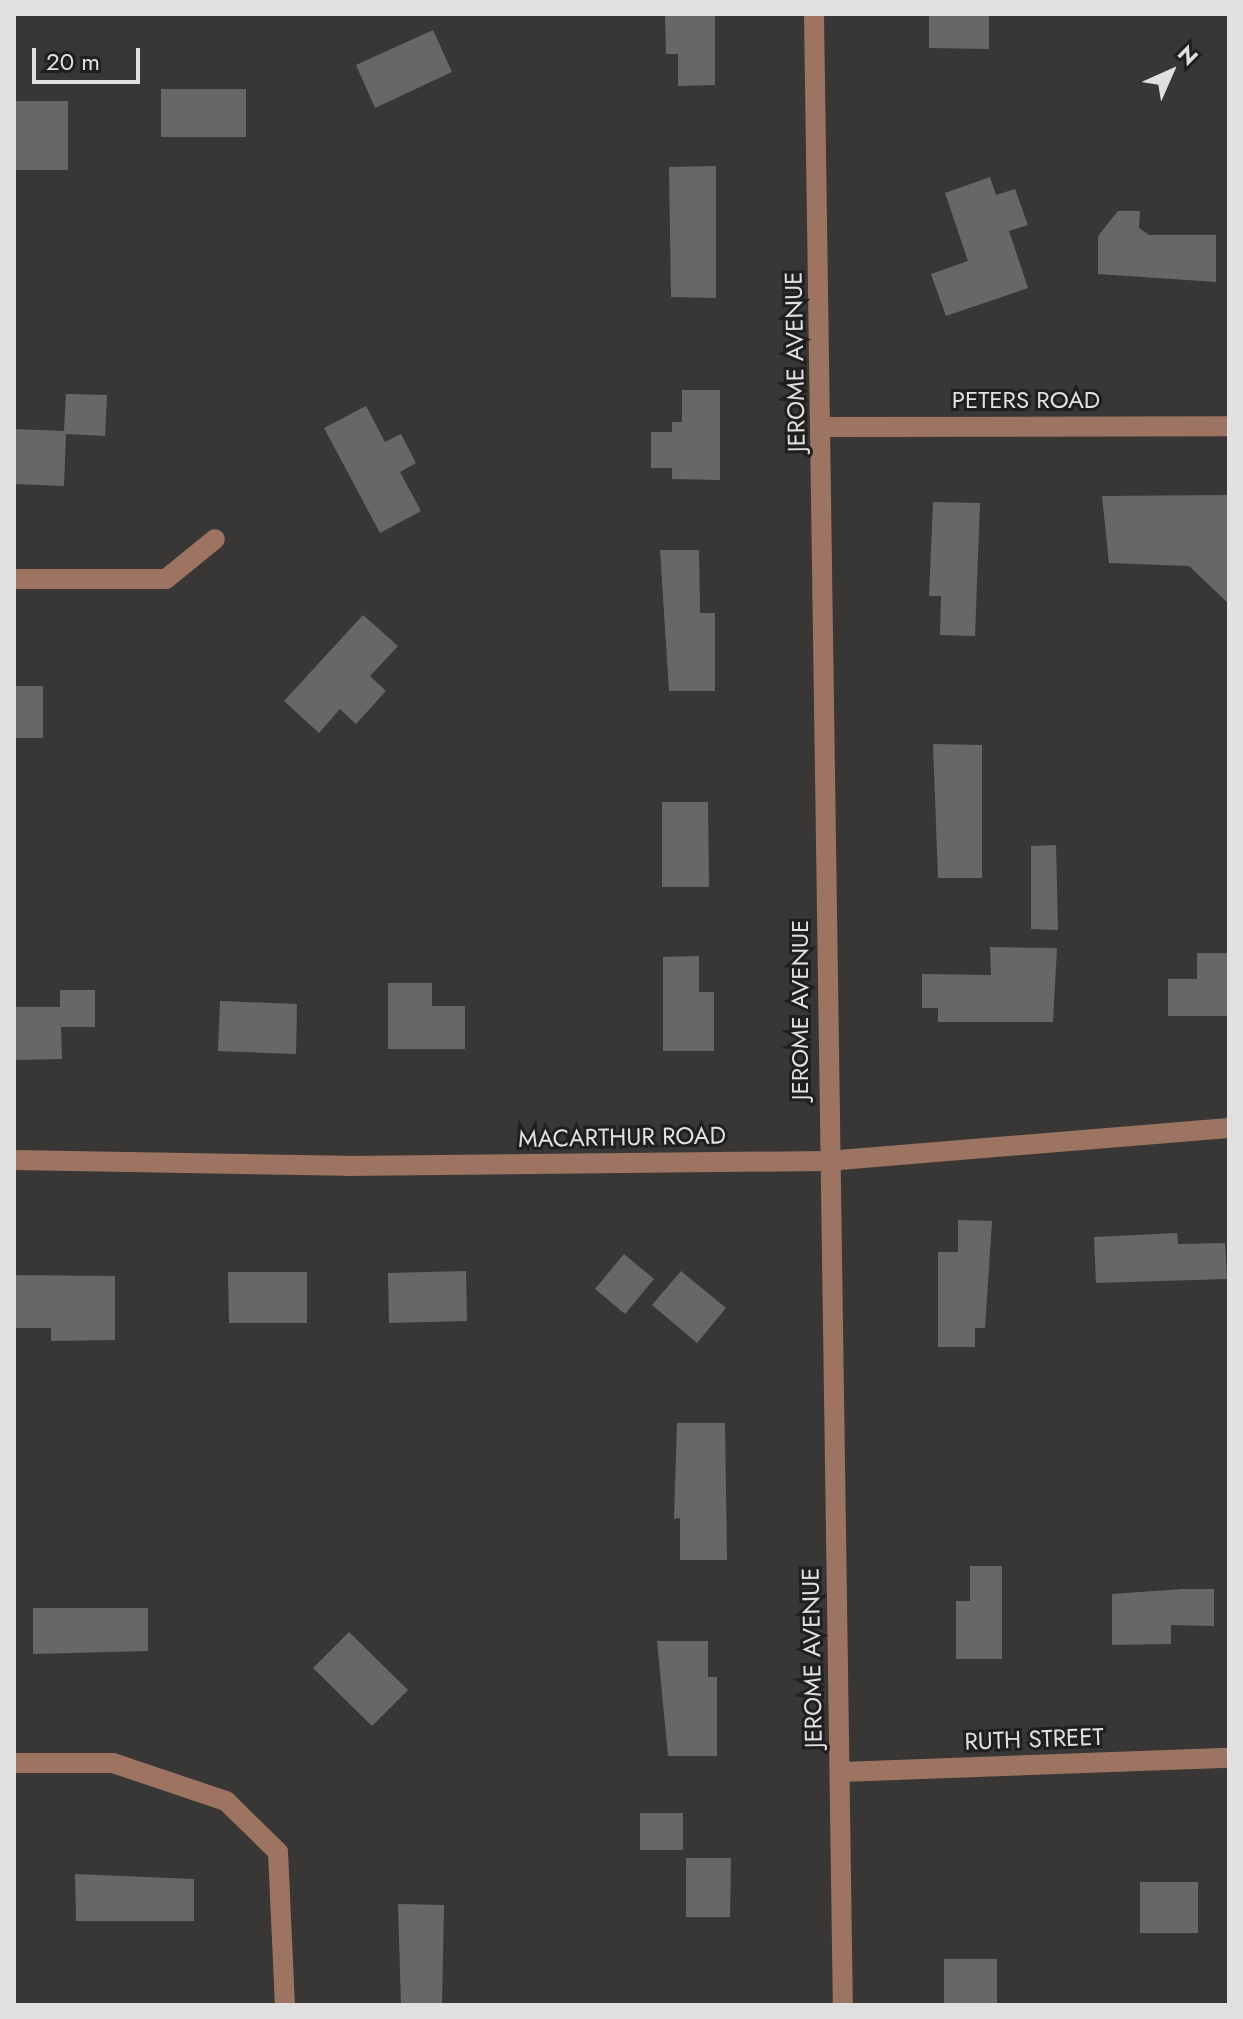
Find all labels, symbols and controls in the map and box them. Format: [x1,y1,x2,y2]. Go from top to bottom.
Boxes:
scale bar [36,32,144,82]
north arrow [1131,32,1211,112]
text: N [1170,38,1205,73]
text: 20 m [46,44,100,79]
street label: JEROME AVENUE [779,272,811,452]
street label: PETERS ROAD [952,386,1100,414]
street label: JEROME AVENUE [786,920,814,1100]
street label: MACARTHUR ROAD [518,1121,726,1153]
street label: JEROME AVENUE [796,1568,828,1748]
street label: RUTH STREET [964,1722,1104,1756]

